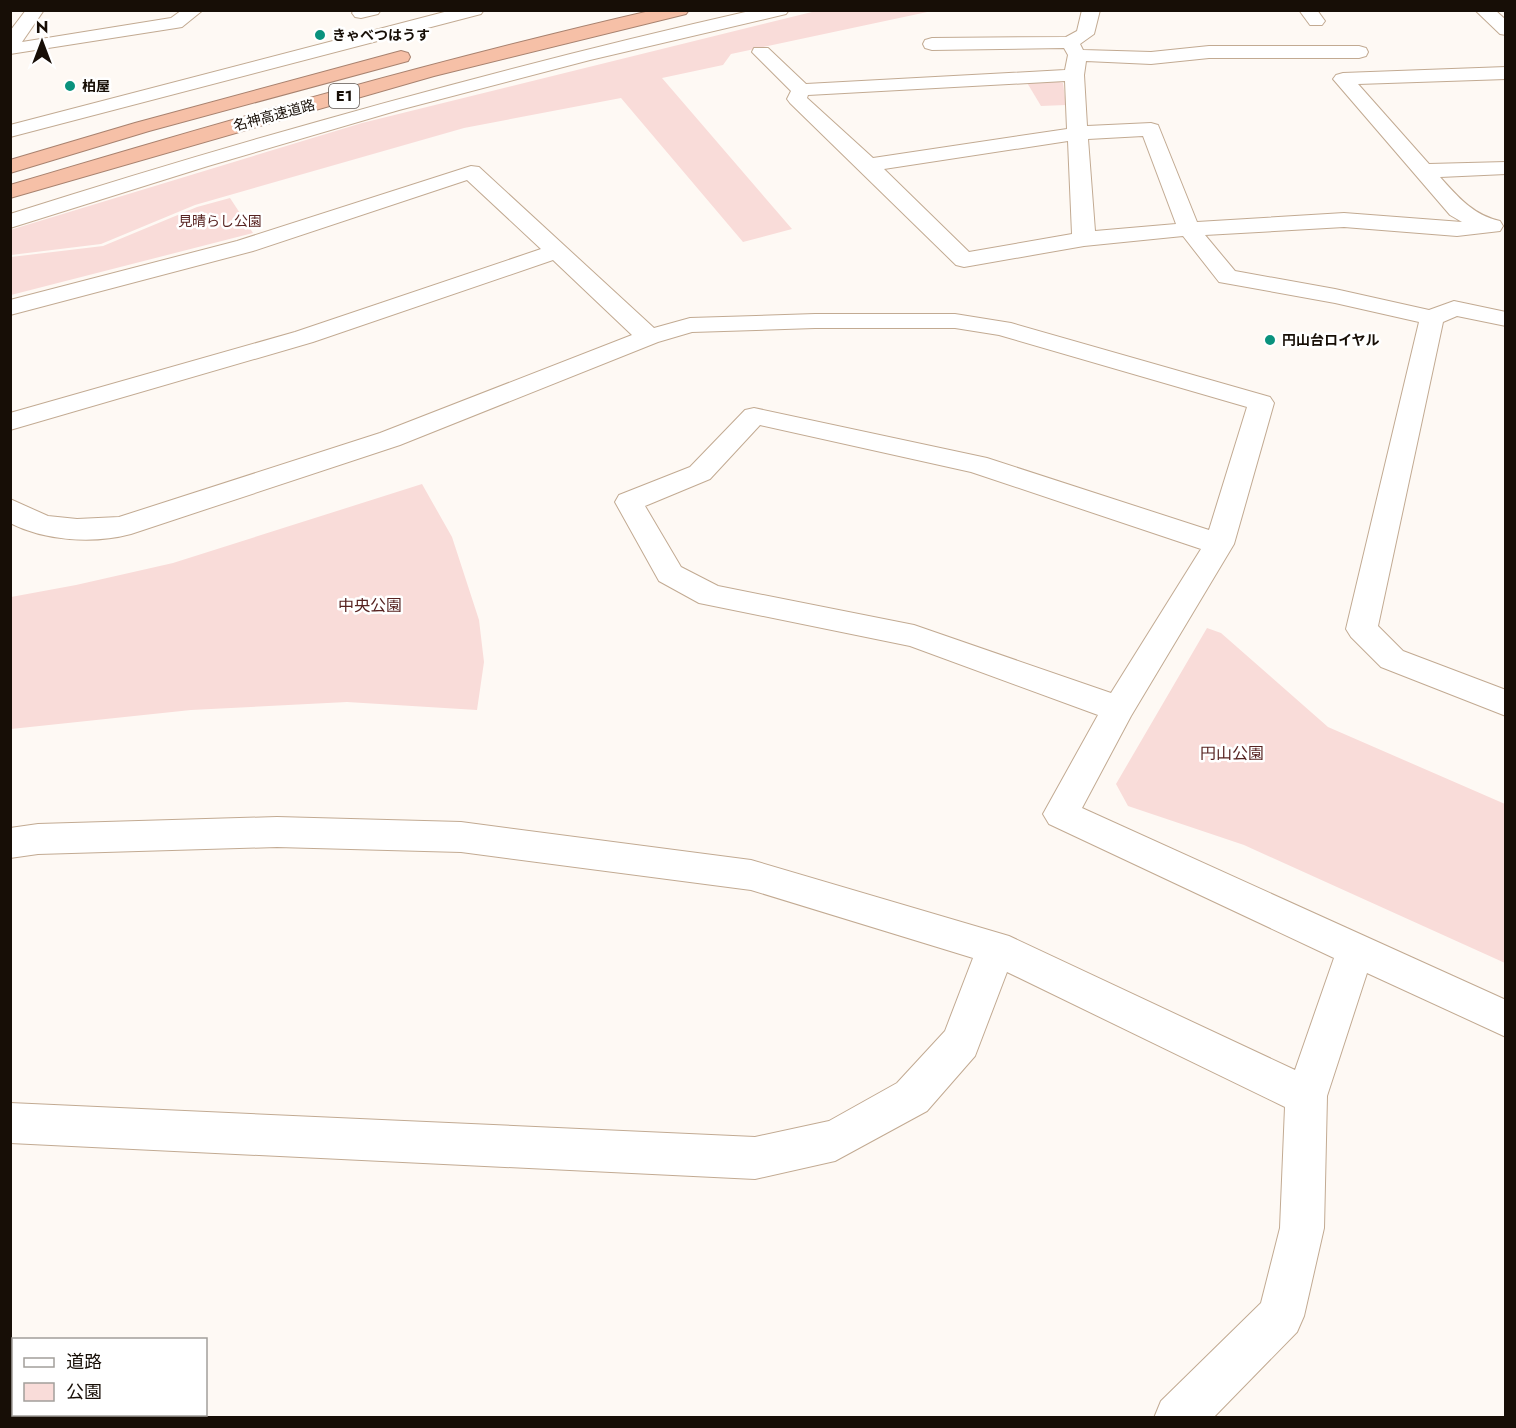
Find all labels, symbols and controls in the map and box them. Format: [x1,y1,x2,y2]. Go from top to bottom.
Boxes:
north arrow [12,12,72,72]
text: N [36,16,48,39]
place label: きゃべつはうす [332,25,430,45]
marker: きゃべつはうす [313,28,327,42]
place label: 柏屋 [82,76,110,96]
marker: 柏屋 [63,79,77,93]
road number: E1 [329,84,359,108]
street label: 名神高速道路 [231,94,317,136]
park label: 見晴らし公園 [178,211,262,231]
place label: 円山台ロイヤル [1282,330,1380,350]
marker: 円山台ロイヤル [1263,333,1277,347]
park label: 中央公園 [338,594,402,617]
park label: 円山公園 [1200,742,1264,765]
legend [12,1338,207,1416]
text: 道路 [66,1349,102,1375]
text: 公園 [66,1379,102,1405]

